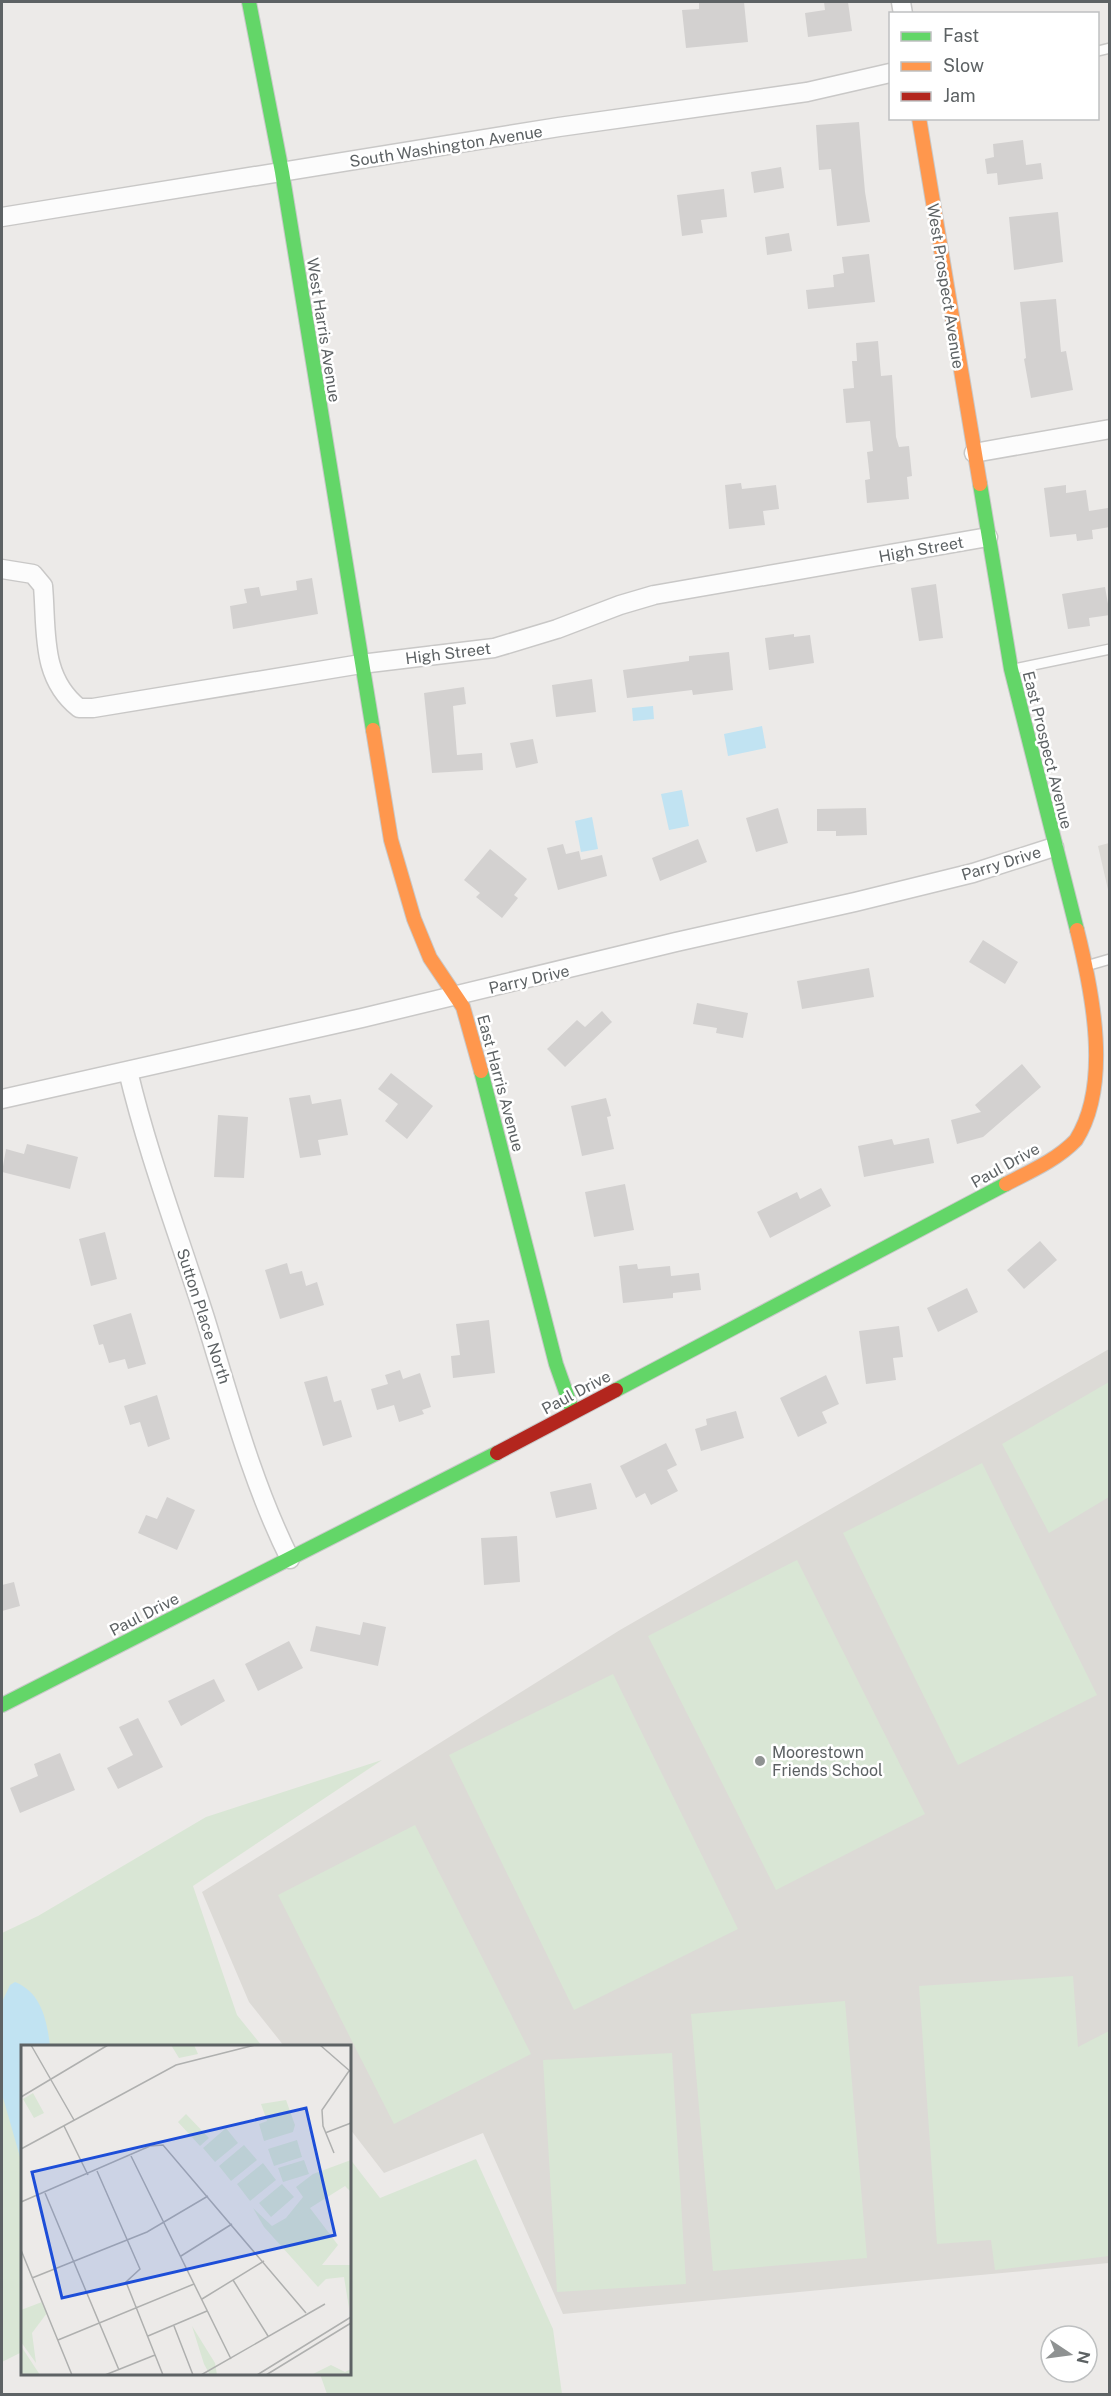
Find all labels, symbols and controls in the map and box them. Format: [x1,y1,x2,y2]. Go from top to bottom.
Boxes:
legend [889,12,1099,120]
text: Fast [943,25,979,46]
text: Slow [943,55,984,76]
text: Jam [943,85,976,106]
street label: South Washington Avenue [348,122,544,171]
street label: West Prospect Avenue [923,202,968,370]
street label: West Harris Avenue [303,256,344,404]
street label: High Street [877,533,965,566]
street label: High Street [404,639,492,668]
street label: East Prospect Avenue [1019,669,1076,831]
street label: Parry Drive [959,842,1043,885]
street label: Parry Drive [487,961,571,998]
street label: East Harris Avenue [473,1013,528,1154]
street label: Paul Drive [968,1139,1043,1192]
street label: Sutton Place North [173,1246,234,1386]
street label: Paul Drive [539,1366,614,1419]
street label: Paul Drive [106,1589,182,1640]
place label: Moorestown Friends School [772,1743,883,1780]
marker: Moorestown Friends School [753,1754,767,1768]
inset map [21,2045,351,2375]
north arrow [1039,2324,1099,2384]
text: N [1072,2349,1094,2365]

